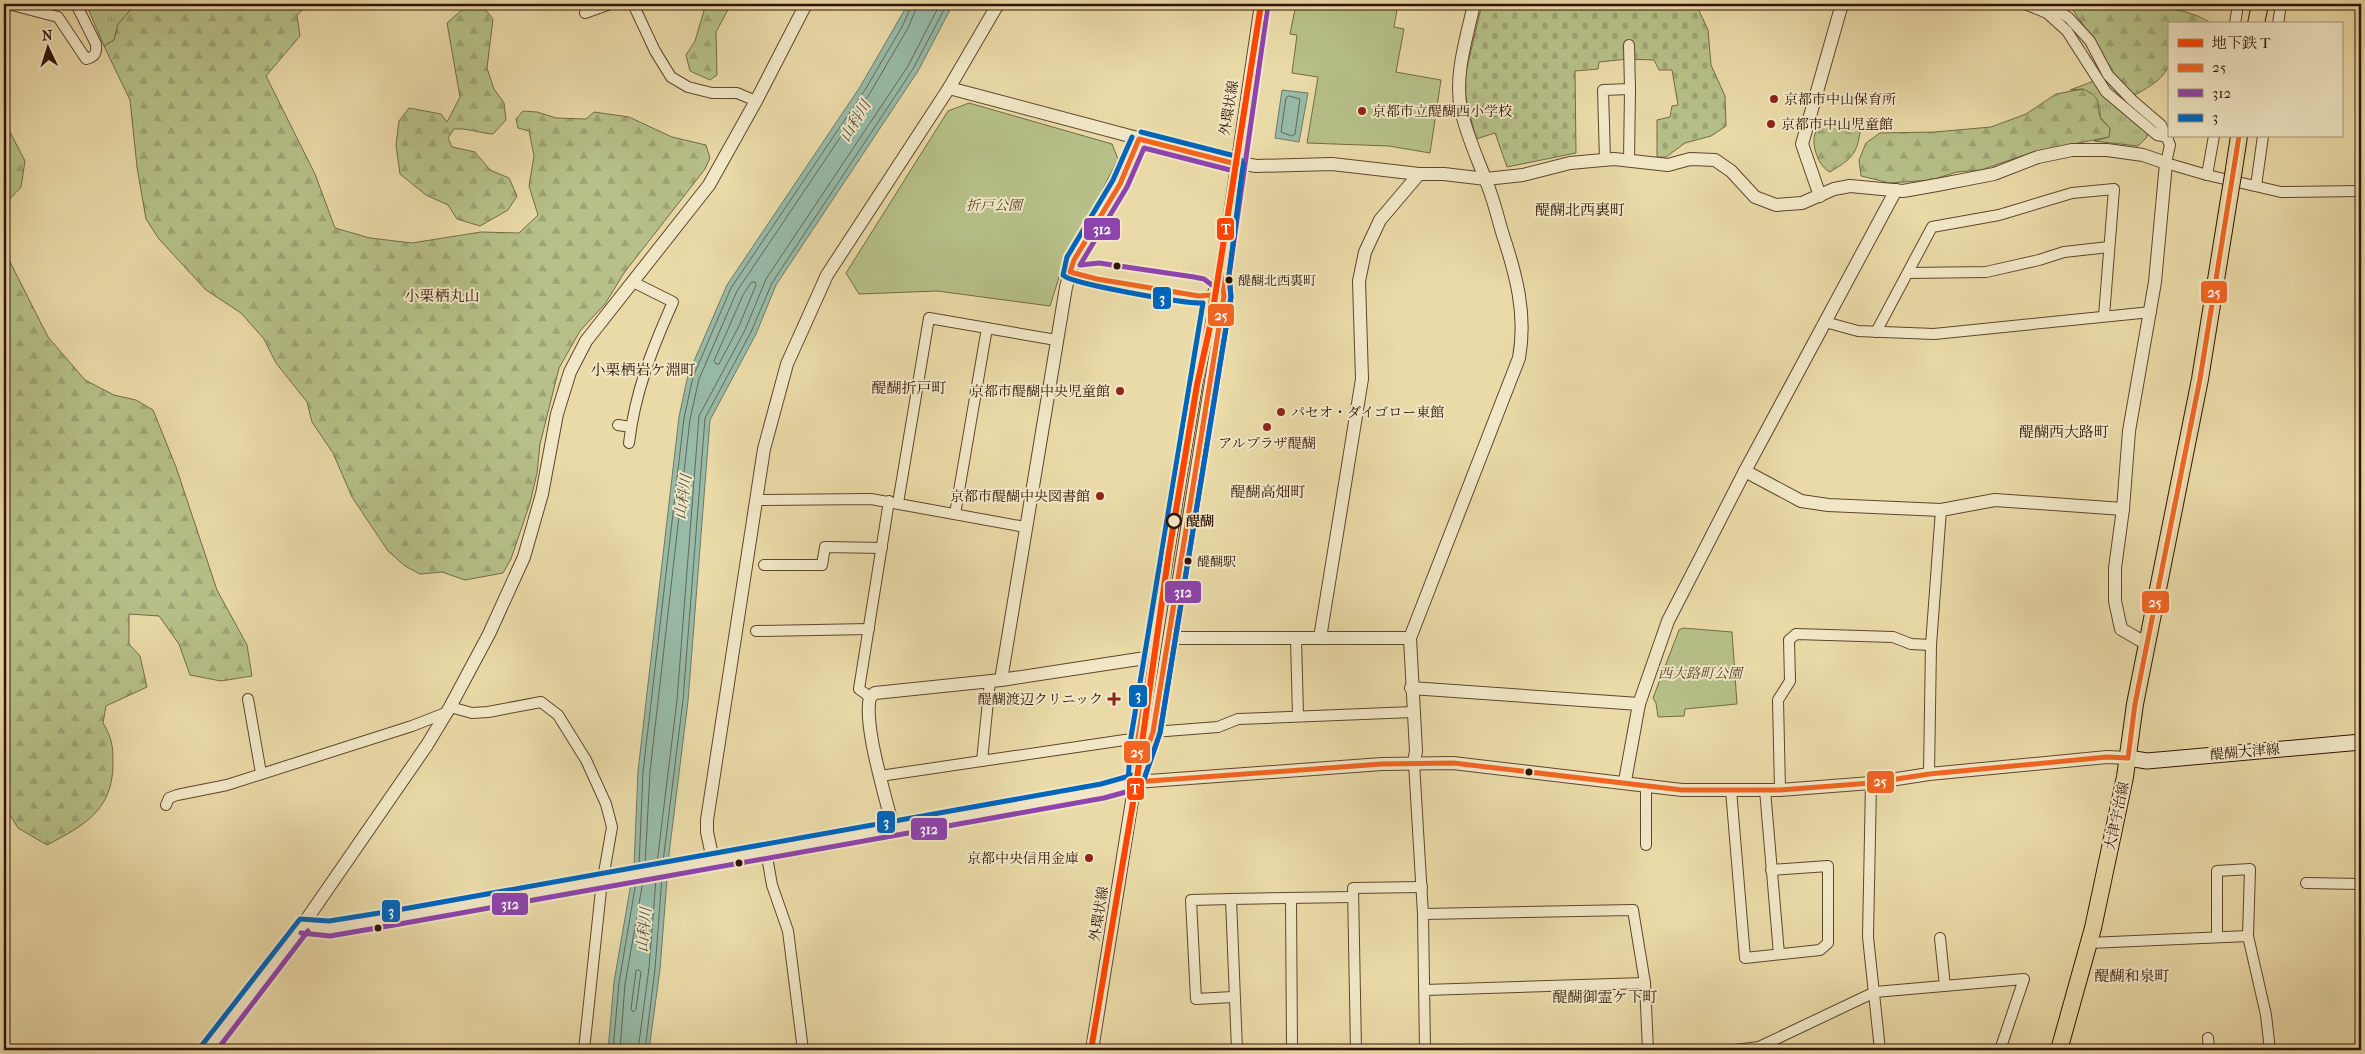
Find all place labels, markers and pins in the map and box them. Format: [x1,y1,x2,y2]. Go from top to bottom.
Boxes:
place label: 京都市中山保育所 [1784,91,1896,108]
marker: 京都市中山保育所 [1768,93,1780,105]
place label: 京都市立醍醐西小学校 [1372,103,1512,120]
marker: 京都市立醍醐西小学校 [1356,105,1368,117]
place label: 京都市中山児童館 [1781,116,1893,133]
marker: 京都市中山児童館 [1765,118,1777,130]
unlabelled marker [1112,261,1122,271]
place label: 醍醐北西裏町 [1238,273,1316,288]
marker: 醍醐北西裏町 [1224,275,1234,285]
place label: 京都市醍醐中央児童館 [970,383,1110,400]
marker: 京都市醍醐中央児童館 [1114,385,1126,397]
place label: パセオ・ダイゴロー東館 [1291,404,1444,421]
marker: パセオ・ダイゴロー東館 [1275,406,1287,418]
marker: アルプラザ醍醐 [1261,421,1273,433]
place label: アルプラザ醍醐 [1218,435,1316,452]
place label: 京都市醍醐中央図書館 [950,488,1090,505]
marker: 京都市醍醐中央図書館 [1094,490,1106,502]
marker: 醍醐 [1166,513,1182,529]
place label: 醍醐 [1186,513,1214,530]
place label: 醍醐駅 [1197,554,1236,569]
marker: 醍醐駅 [1183,556,1193,566]
place label: 醍醐渡辺クリニック [978,691,1103,708]
marker: 醍醐渡辺クリニック [1107,692,1121,706]
unlabelled marker [1524,767,1534,777]
place label: 京都中央信用金庫 [967,850,1079,867]
marker: 京都中央信用金庫 [1083,852,1095,864]
unlabelled marker [734,858,744,868]
unlabelled marker [373,923,383,933]

